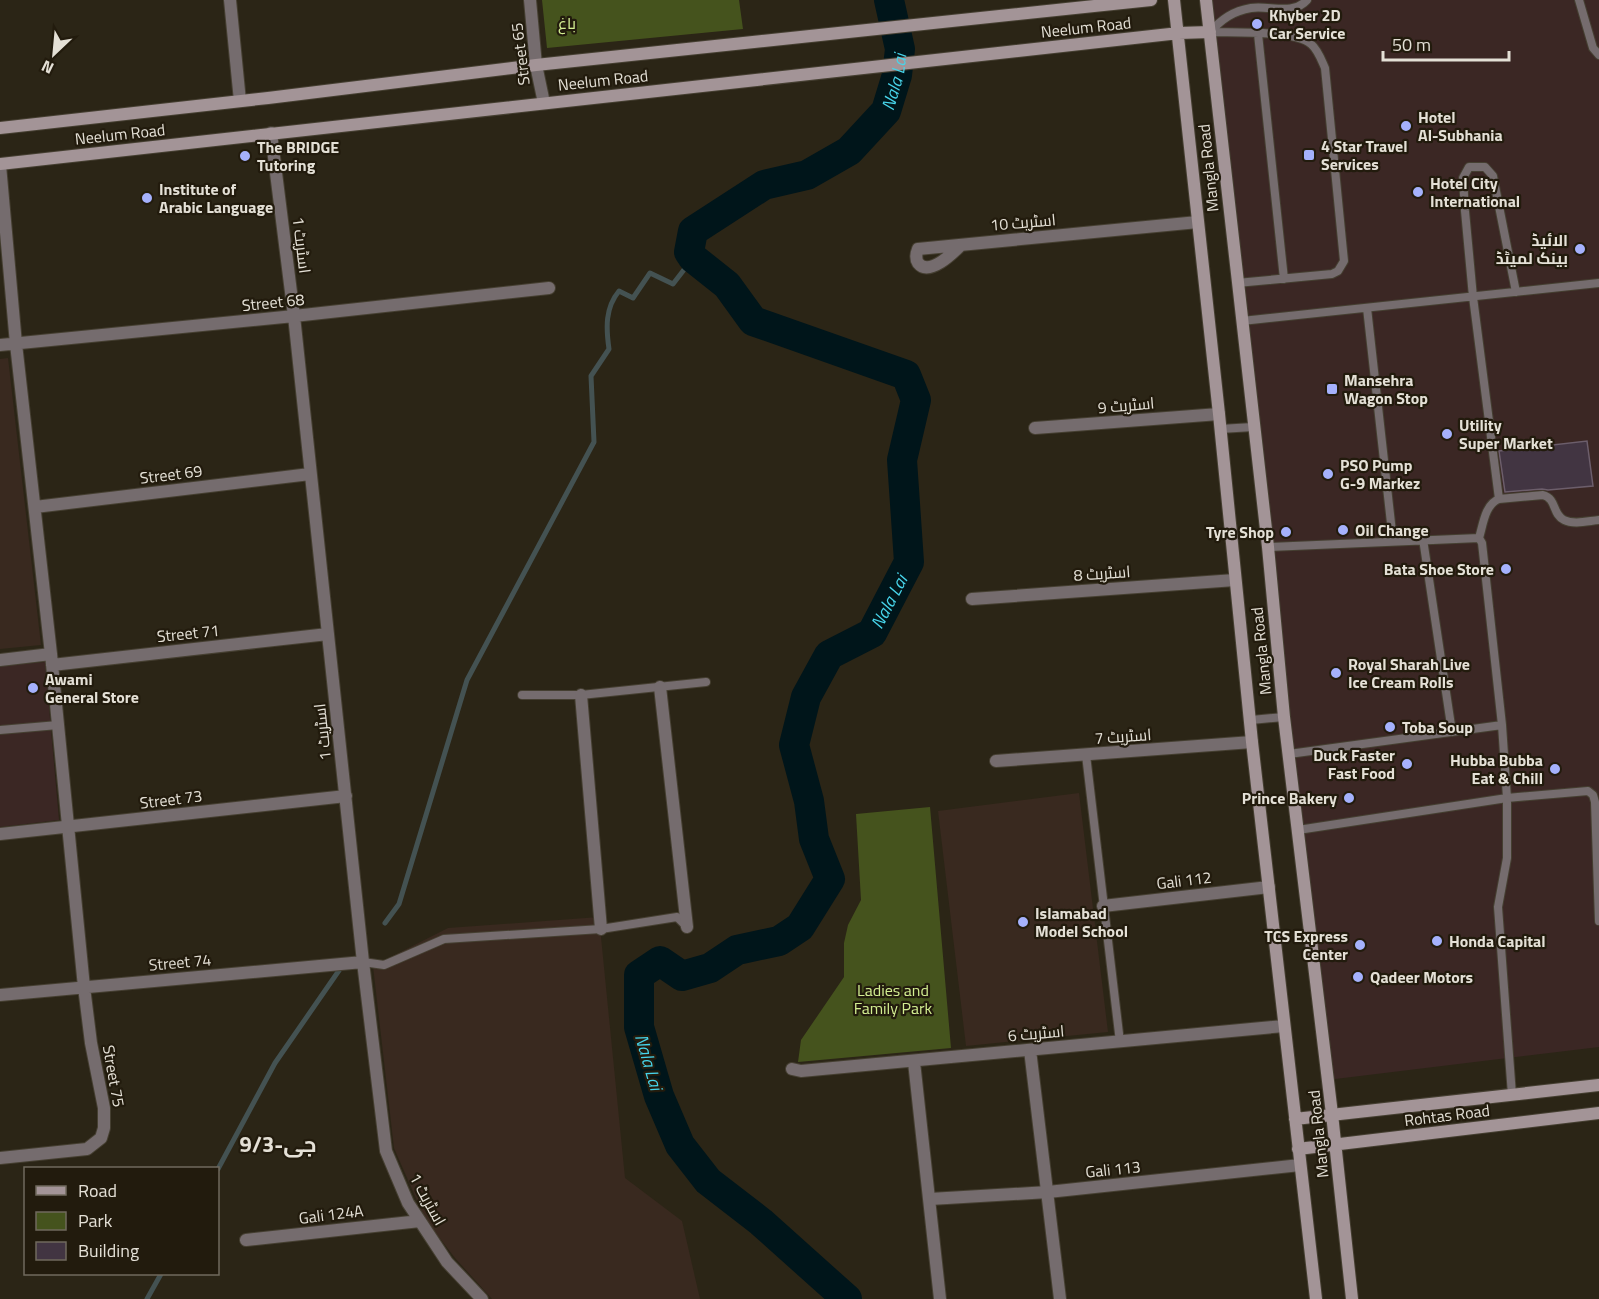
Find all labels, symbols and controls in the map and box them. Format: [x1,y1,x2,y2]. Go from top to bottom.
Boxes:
place label: Khyber 2D Car Service [1269,3,1345,45]
street label: Neelum Road [1040,10,1132,44]
park label: باغ [558,11,576,35]
marker: Khyber 2D Car Service [1250,17,1264,31]
street label: Street 65 [504,21,536,87]
north arrow [24,24,84,84]
scale bar [1383,24,1509,62]
text: 50 m [1392,31,1431,58]
water label: Nala Lai [874,50,913,113]
text: N [37,54,58,81]
street label: Neelum Road [557,63,649,97]
place label: Hotel Al-Subhania [1418,105,1503,147]
street label: Neelum Road [74,117,166,151]
marker: Hotel Al-Subhania [1399,119,1413,133]
street label: Mangla Road [1191,123,1225,213]
place label: 4 Star Travel Services [1321,134,1408,176]
place label: The BRIDGE Tutoring [257,135,339,177]
marker: 4 Star Travel Services [1302,148,1316,162]
marker: The BRIDGE Tutoring [238,149,252,163]
place label: Hotel City International [1430,171,1520,213]
place label: Institute of Arabic Language [159,177,273,219]
marker: Hotel City International [1411,185,1425,199]
marker: Institute of Arabic Language [140,191,154,205]
street label: اسٹریٹ 10 [989,207,1057,237]
street label: اسٹریٹ 1 [287,215,317,275]
place label: الائیڈ بینک لمیٹڈ [1496,228,1568,270]
marker: الائیڈ بینک لمیٹڈ [1573,242,1587,256]
street label: Street 68 [241,287,305,317]
place label: Mansehra Wagon Stop [1344,368,1428,410]
marker: Mansehra Wagon Stop [1325,382,1339,396]
street label: اسٹریٹ 9 [1097,391,1155,419]
place label: Utility Super Market [1459,413,1553,455]
marker: Utility Super Market [1440,427,1454,441]
place label: PSO Pump G-9 Markez [1340,453,1420,495]
street label: Street 69 [138,458,204,490]
marker: PSO Pump G-9 Markez [1321,467,1335,481]
place label: Oil Change [1355,518,1429,542]
place label: Tyre Shop [1206,520,1274,544]
marker: Oil Change [1336,523,1350,537]
marker: Tyre Shop [1279,525,1293,539]
place label: Bata Shoe Store [1384,557,1494,581]
street label: اسٹریٹ 8 [1073,559,1131,587]
marker: Bata Shoe Store [1499,562,1513,576]
water label: Nala Lai [863,568,915,633]
street label: Mangla Road [1244,606,1278,696]
street label: Street 71 [156,618,220,648]
place label: Royal Sharah Live Ice Cream Rolls [1348,652,1470,694]
marker: Royal Sharah Live Ice Cream Rolls [1329,666,1343,680]
place label: Awami General Store [45,667,139,709]
marker: Awami General Store [26,681,40,695]
street label: اسٹریٹ 1 [307,702,337,762]
place label: Toba Soup [1402,715,1473,739]
marker: Toba Soup [1383,720,1397,734]
street label: اسٹریٹ 7 [1094,722,1152,750]
place label: Duck Faster Fast Food [1313,743,1395,785]
place label: Hubba Bubba Eat & Chill [1450,748,1543,790]
marker: Duck Faster Fast Food [1400,757,1414,771]
marker: Hubba Bubba Eat & Chill [1548,762,1562,776]
street label: Street 73 [138,783,204,815]
place label: Prince Bakery [1242,786,1337,810]
marker: Prince Bakery [1342,791,1356,805]
street label: Gali 112 [1155,865,1213,895]
place label: Islamabad Model School [1035,901,1128,943]
marker: Islamabad Model School [1016,915,1030,929]
place label: TCS Express Center [1264,924,1348,966]
place label: Honda Capital [1449,929,1546,953]
marker: Honda Capital [1430,934,1444,948]
marker: TCS Express Center [1353,938,1367,952]
street label: Street 74 [148,947,212,977]
place label: Qadeer Motors [1370,965,1473,989]
marker: Qadeer Motors [1351,970,1365,984]
park label: Ladies and Family Park [854,978,933,1020]
street label: اسٹریٹ 6 [1007,1019,1065,1047]
water label: Nala Lai [628,1031,671,1096]
street label: Street 75 [97,1043,131,1109]
street label: Mangla Road [1301,1089,1335,1179]
street label: Rohtas Road [1403,1098,1491,1132]
district label: جی-9/3 [239,1127,317,1161]
street label: Gali 113 [1084,1154,1142,1184]
legend [24,1167,219,1275]
street label: اسٹریٹ 1 [404,1168,452,1230]
text: Road [78,1177,117,1204]
street label: Gali 124A [297,1198,365,1230]
text: Park [78,1207,113,1234]
text: Building [78,1237,139,1264]

